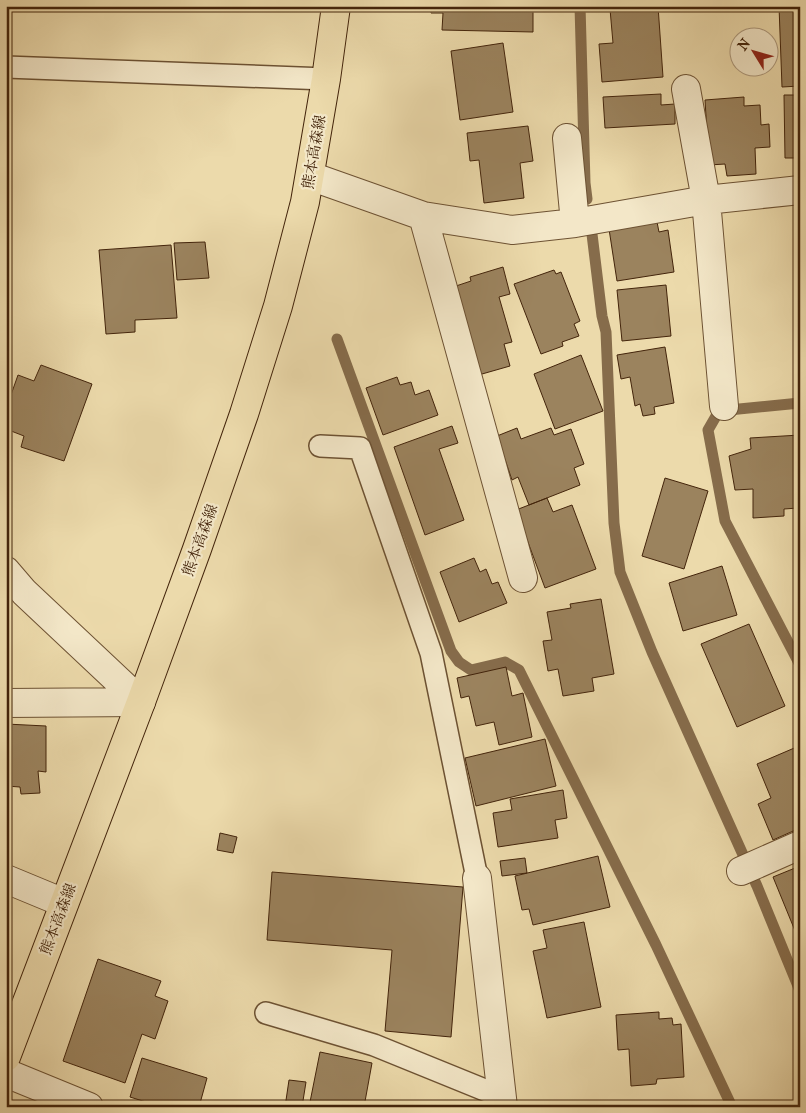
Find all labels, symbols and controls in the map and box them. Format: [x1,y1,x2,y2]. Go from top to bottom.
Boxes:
north arrow [728,28,778,78]
text: N [734,35,754,54]
street label: 熊本高森線 [299,113,329,191]
street label: 熊本高森線 [179,502,221,578]
street label: 熊本高森線 [36,881,80,957]

